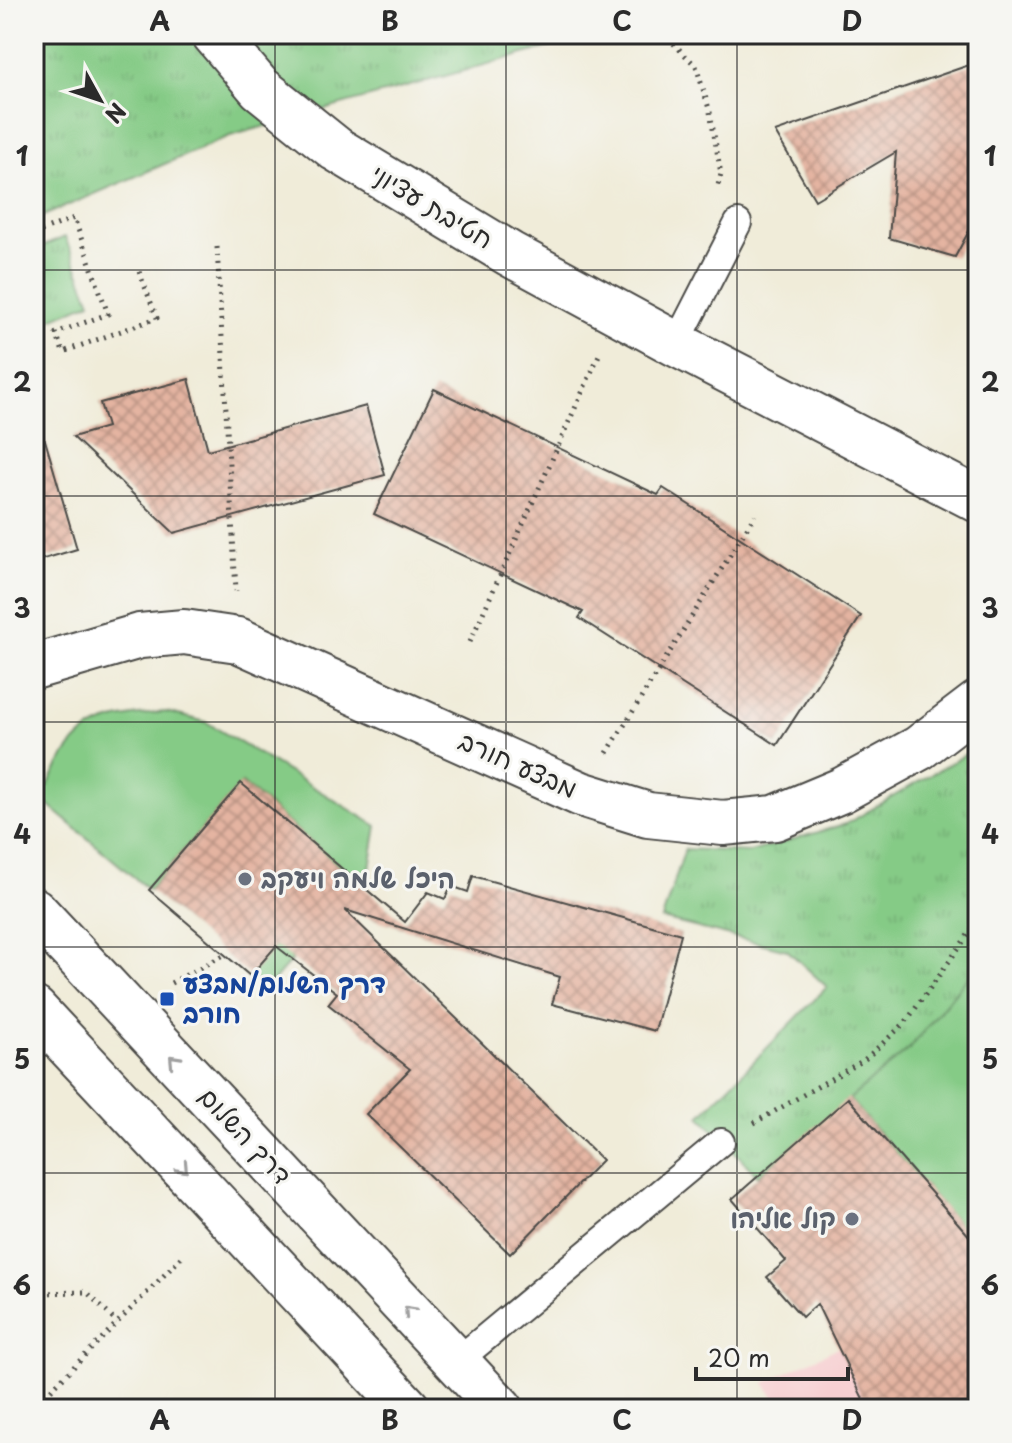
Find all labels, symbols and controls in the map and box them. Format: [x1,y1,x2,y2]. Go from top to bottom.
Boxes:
text: A [150,1,170,40]
text: B [381,1,399,40]
text: C [612,1,632,40]
text: D [842,1,862,40]
north arrow [60,60,140,140]
text: N [98,97,135,131]
text: 1 [16,136,28,175]
text: 1 [984,136,996,175]
street label: חטיבת עציוני [364,154,501,258]
text: 2 [13,362,31,401]
text: 2 [981,362,999,401]
text: 3 [13,588,31,627]
text: 3 [981,588,999,627]
street label: מבצע חורב [453,720,584,807]
text: 4 [13,814,31,853]
text: 4 [981,814,999,853]
place label: היכל שלמה ויעקב [261,858,455,897]
marker: היכל שלמה ויעקב [236,870,254,888]
place label: דרך השלום/מבצע חורב [182,963,386,1032]
marker: דרך השלום/מבצע חורב [158,990,176,1008]
text: 5 [14,1039,30,1078]
text: 5 [982,1039,998,1078]
one-way arrow [169,1055,184,1069]
street label: דרך השלום [190,1077,302,1193]
one-way arrow [173,1159,188,1173]
place label: קול אליהו [731,1198,836,1237]
marker: קול אליהו [843,1210,861,1228]
text: 6 [13,1265,31,1304]
text: 6 [981,1265,999,1304]
one-way arrow [405,1306,419,1321]
scale bar [696,1331,848,1381]
text: 20 m [708,1339,770,1375]
text: A [150,1400,170,1439]
text: B [381,1400,399,1439]
text: C [612,1400,632,1439]
text: D [842,1400,862,1439]

